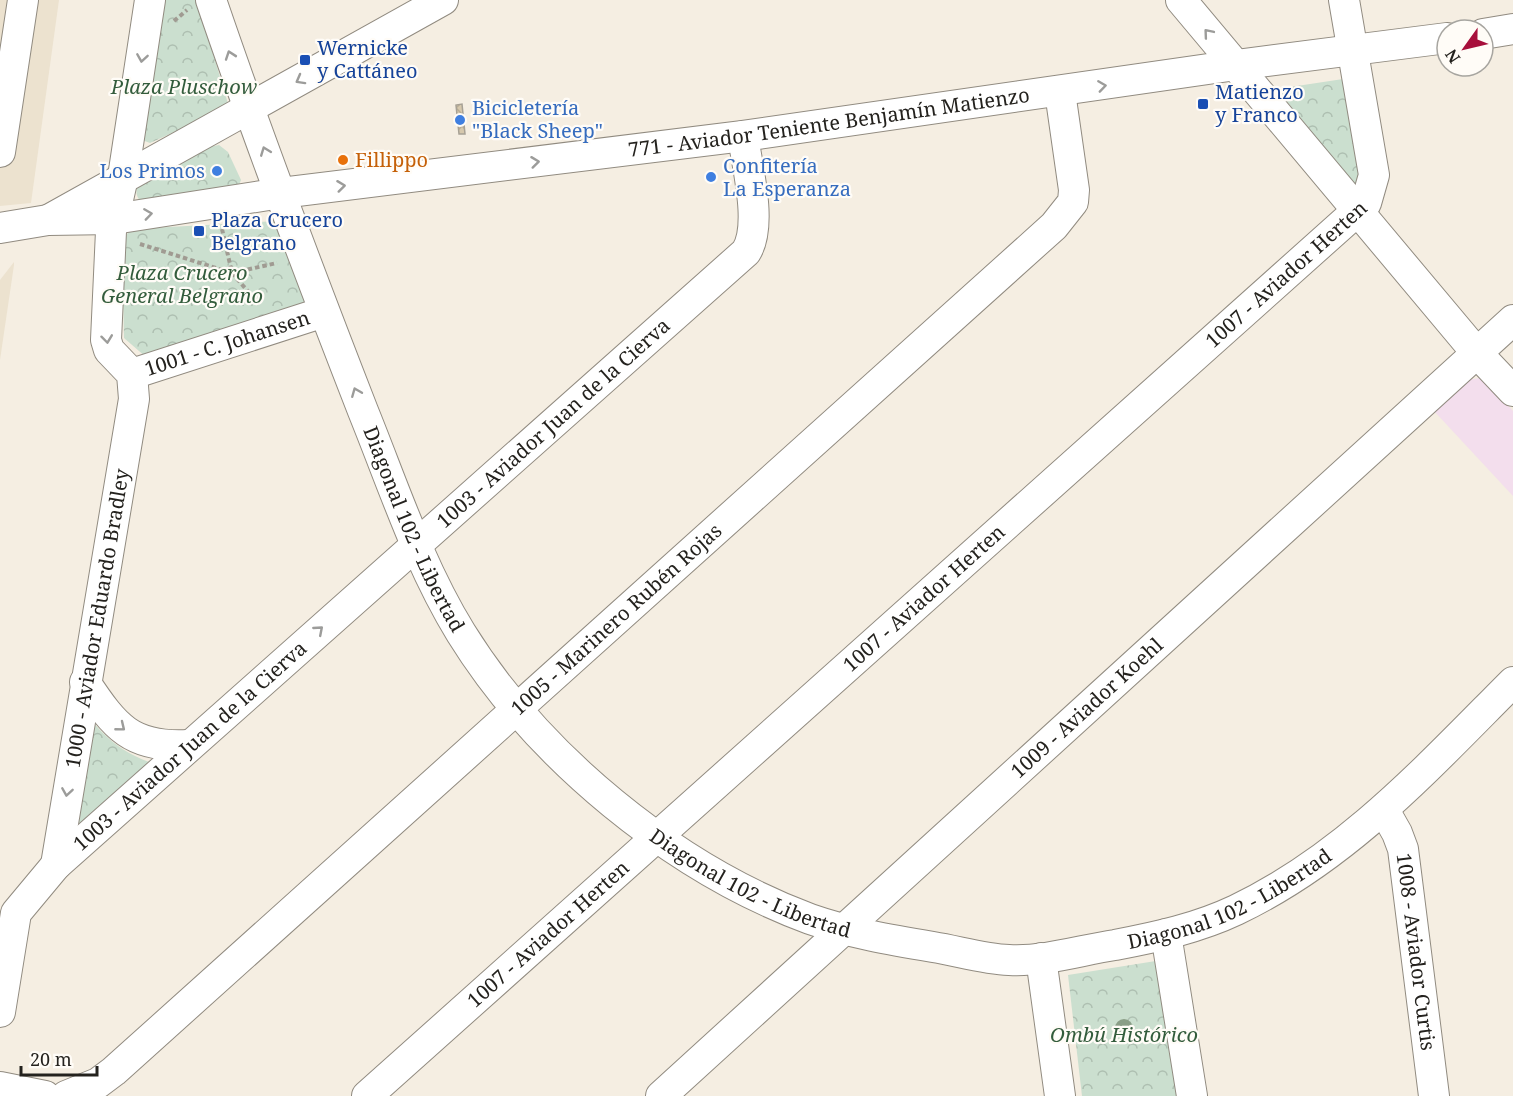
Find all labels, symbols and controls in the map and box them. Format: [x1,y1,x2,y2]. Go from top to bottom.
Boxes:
north arrow [1435,18,1495,78]
one-way arrow [1205,29,1216,40]
place label: Wernicke y Cattáneo [317,34,418,84]
text: N [1440,45,1465,68]
one-way arrow [224,50,237,61]
one-way arrow [136,53,148,62]
marker: Wernicke y Cattáneo [298,53,312,67]
park label: Plaza Pluschow [110,73,257,100]
one-way arrow [296,73,306,84]
place label: Matienzo y Franco [1215,78,1304,128]
one-way arrow [1098,80,1107,92]
street label: 771 - Aviador Teniente Benjamín Matienzo [627,81,1031,163]
place label: Bicicletería "Black Sheep" [472,94,603,144]
marker: Matienzo y Franco [1196,97,1210,111]
marker: Bicicletería "Black Sheep" [453,113,467,127]
one-way arrow [259,146,272,157]
place label: Fillippo [355,146,428,173]
place label: Confitería La Esperanza [723,152,851,202]
marker: Fillippo [336,153,350,167]
one-way arrow [530,156,539,168]
place label: Los Primos [99,157,205,184]
marker: Los Primos [210,164,224,178]
marker: Confitería La Esperanza [704,170,718,184]
one-way arrow [336,180,346,192]
street label: 1007 - Aviador Herten [1199,194,1373,353]
place label: Plaza Crucero Belgrano [211,206,343,256]
one-way arrow [144,208,153,220]
marker: Plaza Crucero Belgrano [192,224,206,238]
park label: Plaza Crucero General Belgrano [101,259,263,309]
street label: 1001 - C. Johansen [141,303,313,382]
street label: 1003 - Aviador Juan de la Cierva [430,312,675,534]
one-way arrow [101,335,113,344]
one-way arrow [351,388,363,399]
street label: Diagonal 102 - Libertad [357,422,471,637]
street label: 1000 - Aviador Eduardo Bradley [58,466,135,770]
street label: 1005 - Marinero Rubén Rojas [505,517,727,721]
street label: 1007 - Aviador Herten [837,518,1010,677]
one-way arrow [312,626,323,637]
street label: 1009 - Aviador Koehl [1005,632,1168,784]
street label: 1003 - Aviador Juan de la Cierva [67,635,312,857]
one-way arrow [115,720,126,731]
one-way arrow [62,787,74,797]
street label: Diagonal 102 - Libertad [645,822,854,944]
street label: Diagonal 102 - Libertad [1125,842,1337,955]
street label: 1008 - Aviador Curtis [1391,851,1442,1052]
street label: 1007 - Aviador Herten [461,854,635,1013]
park label: Ombú Histórico [1050,1021,1198,1048]
scale bar [21,1039,98,1077]
text: 20 m [30,1047,72,1071]

